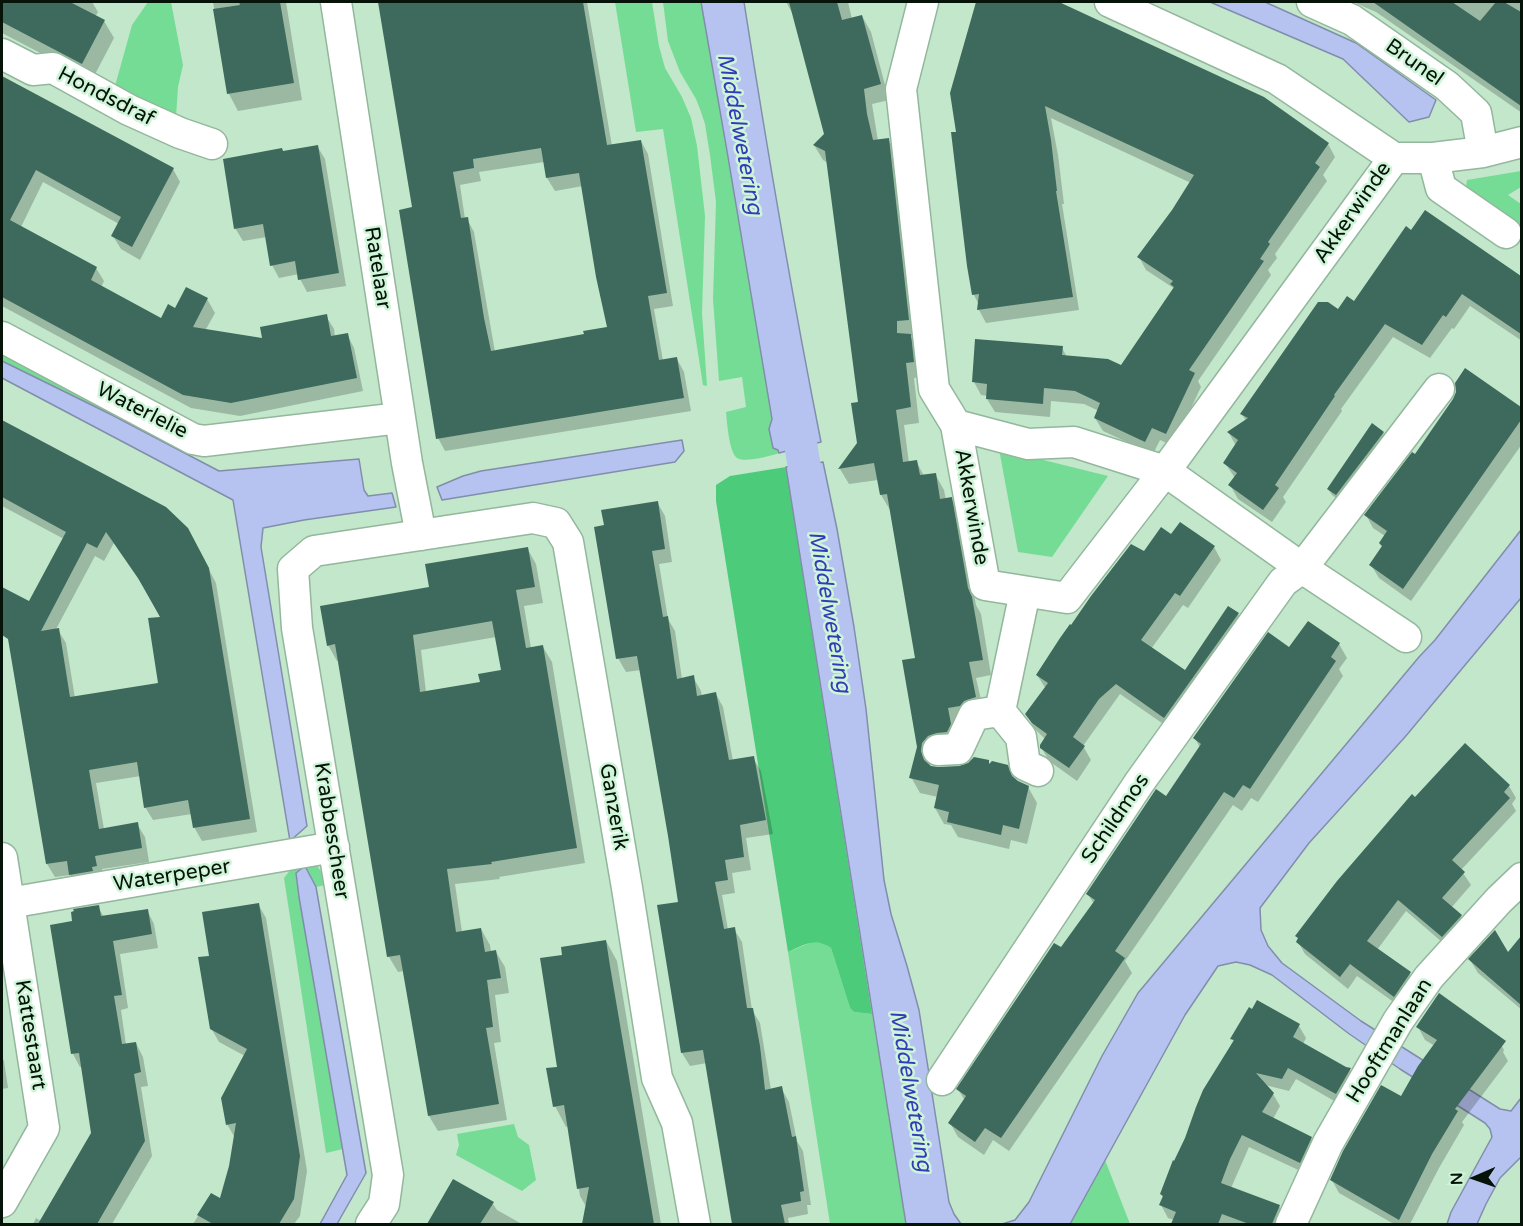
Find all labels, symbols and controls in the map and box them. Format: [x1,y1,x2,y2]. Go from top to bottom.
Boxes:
street label: Brunel [1380,34,1448,92]
water label: Middelwetering [710,51,768,217]
street label: Hondsdraf [53,62,159,132]
street label: Akkerwinde [1309,157,1397,269]
street label: Ratelaar [358,225,396,311]
street label: Waterlelie [92,377,192,445]
street label: Akkerwinde [948,447,994,567]
water label: Middelwetering [802,529,856,695]
street label: Krabbescheer [308,761,354,901]
street label: Ganzerik [593,762,633,852]
street label: Schildmos [1077,769,1155,869]
street label: Waterpeper [112,854,232,898]
street label: Hooftmanlaan [1342,974,1438,1108]
street label: Kattestaart [9,978,51,1092]
water label: Middelwetering [883,1008,937,1174]
north arrow [1445,1148,1505,1208]
text: N [1447,1172,1467,1185]

